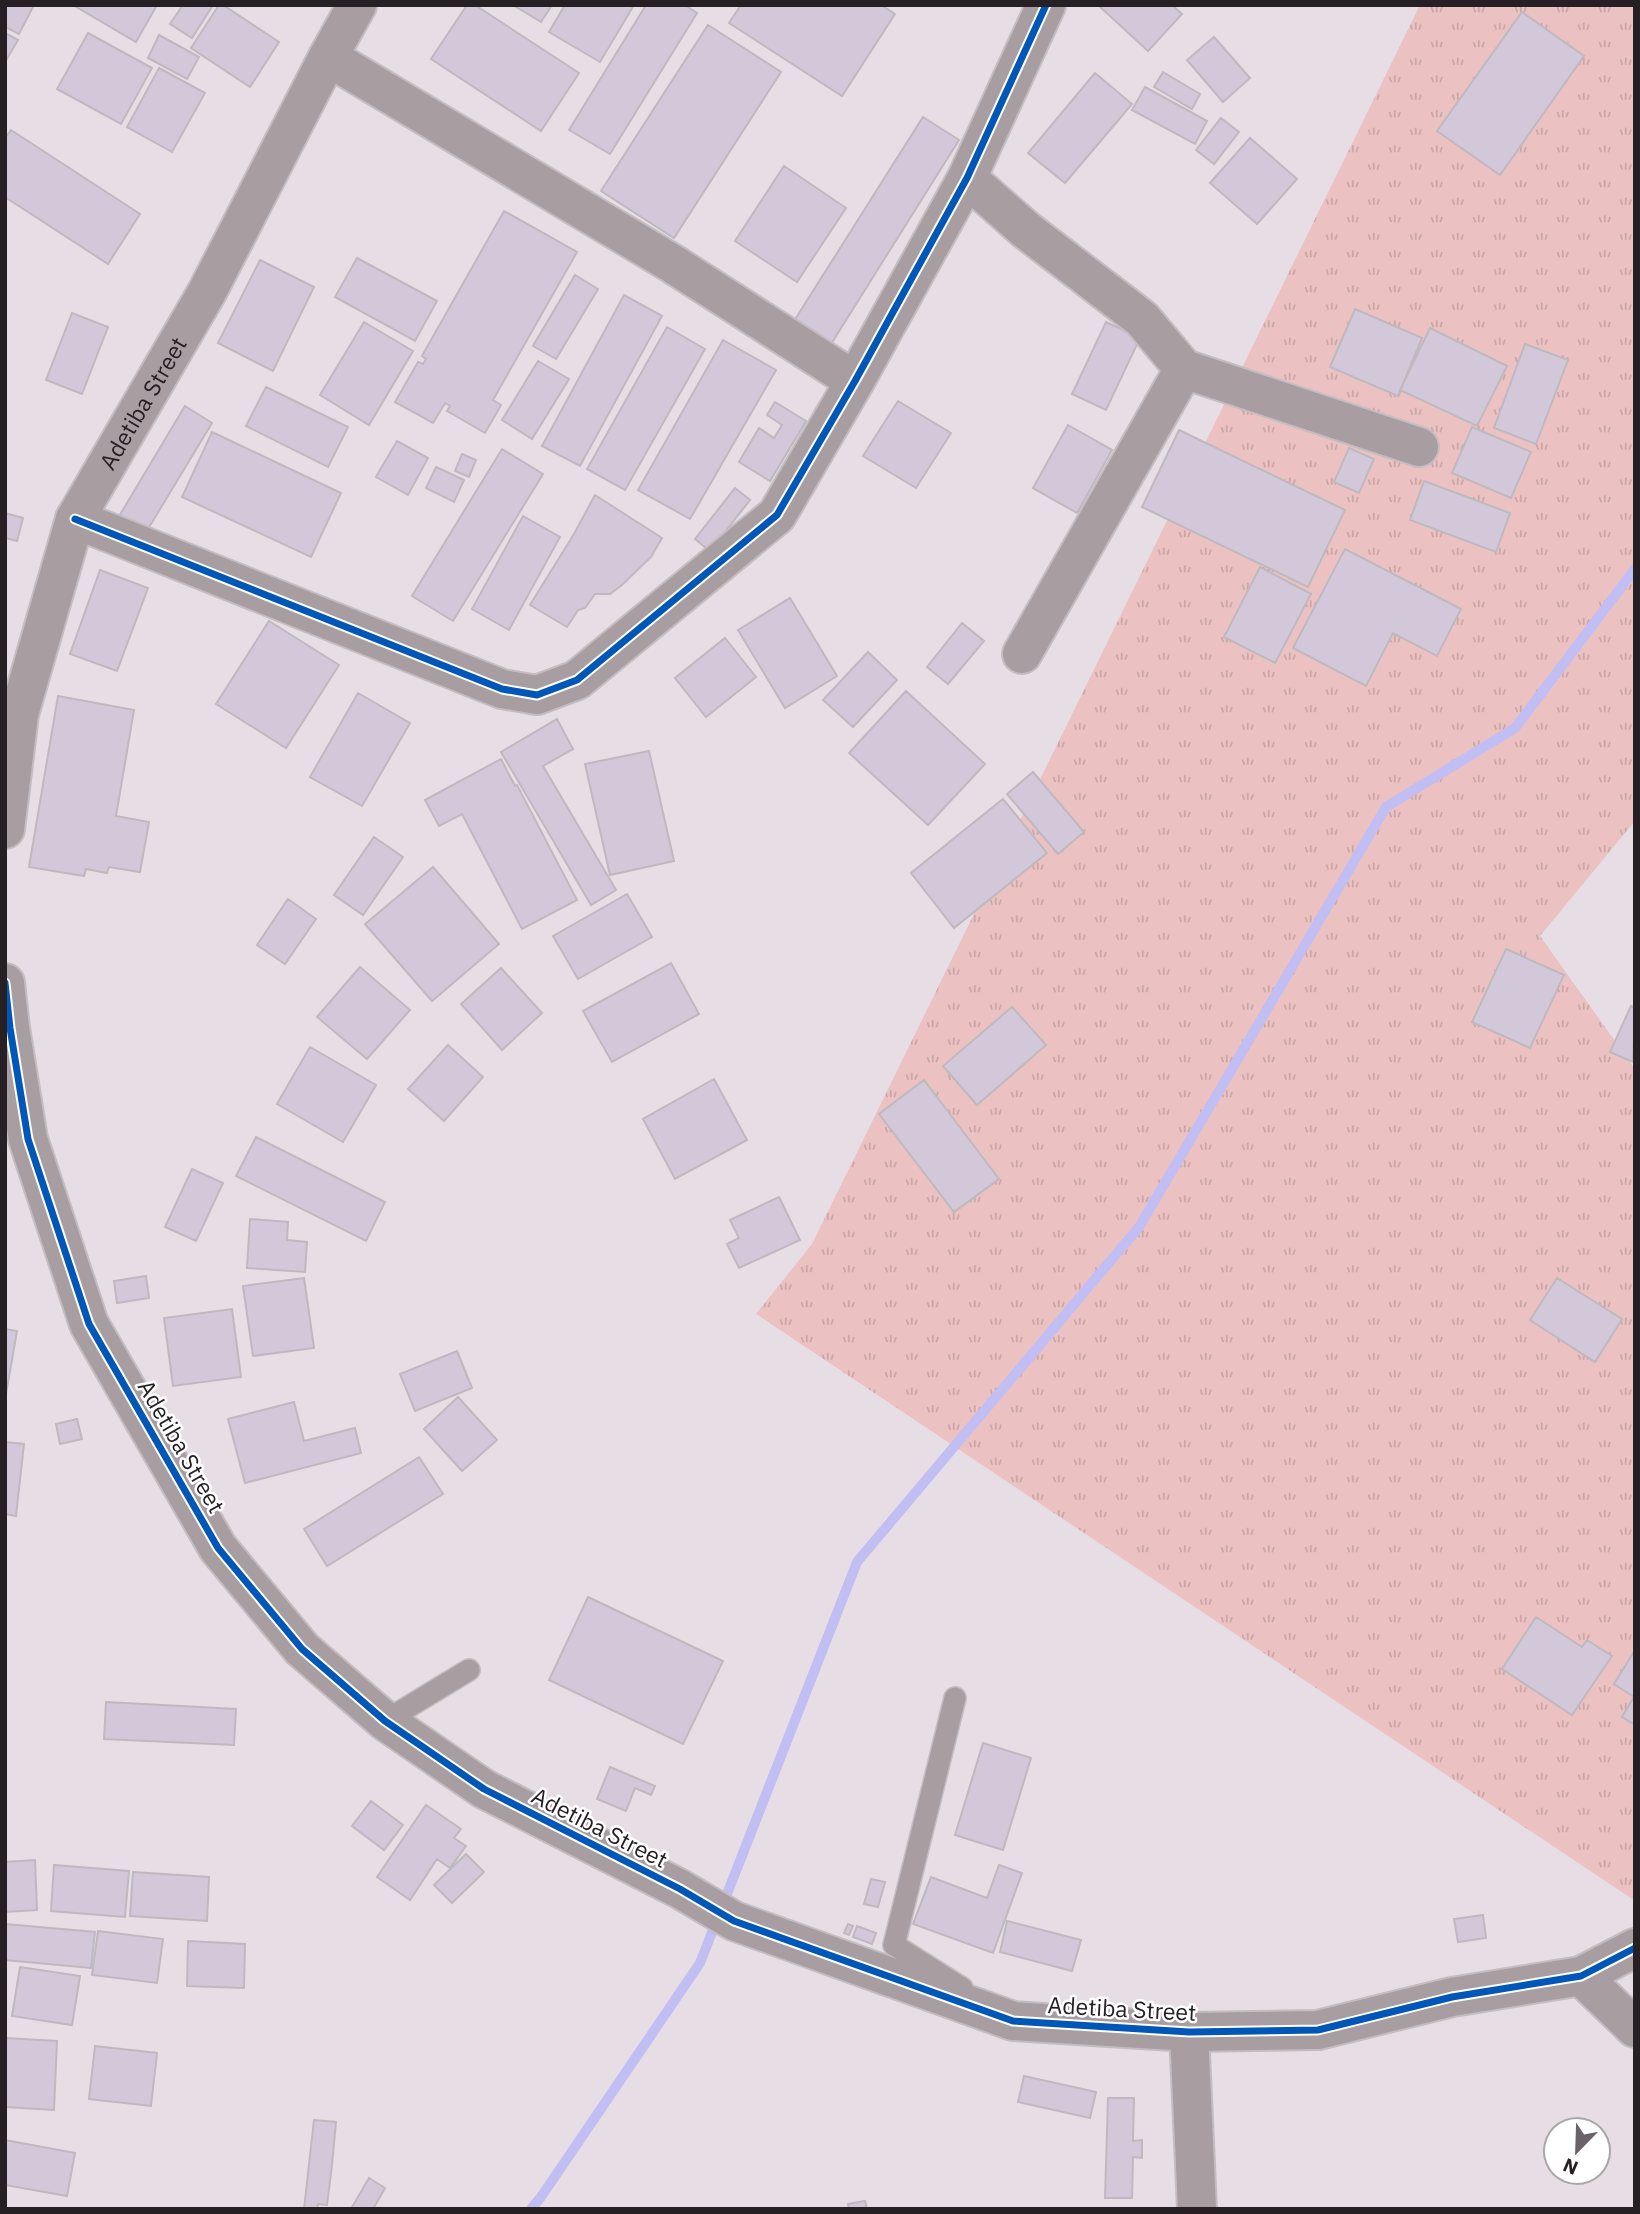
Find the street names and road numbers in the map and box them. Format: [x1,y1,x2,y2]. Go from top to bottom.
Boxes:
street label: Adetiba Street [92,331,193,475]
street label: Adetiba Street [132,1374,232,1518]
street label: Adetiba Street [527,1780,673,1874]
street label: Adetiba Street [1047,1989,1197,2027]

